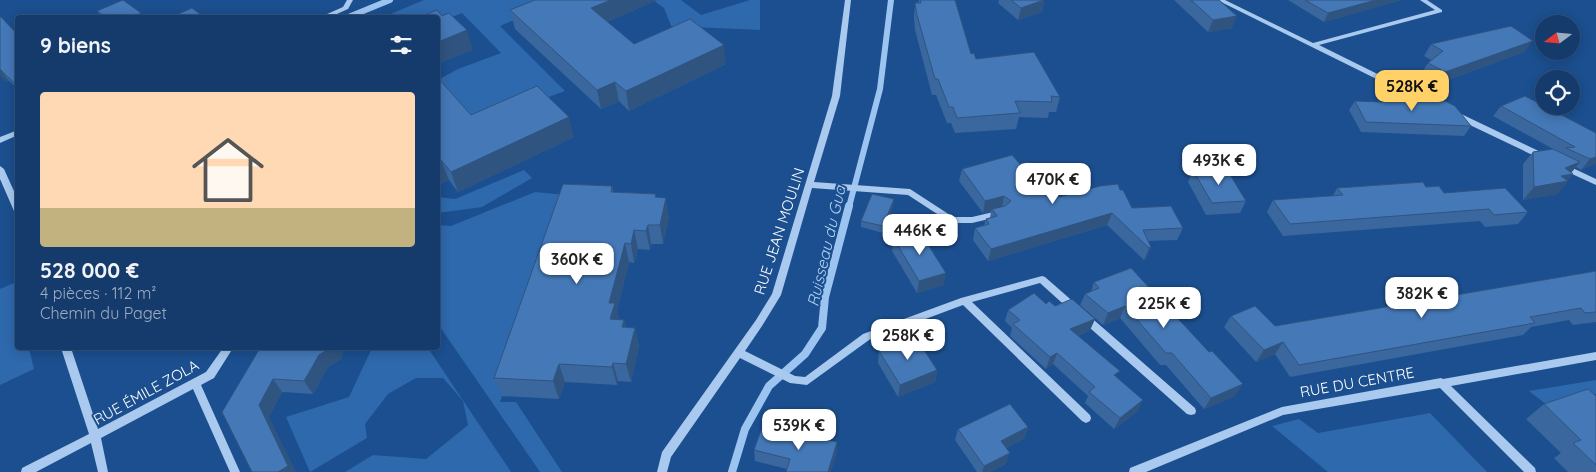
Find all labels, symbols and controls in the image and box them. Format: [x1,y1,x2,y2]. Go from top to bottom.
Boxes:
north arrow [1535,15,1580,60]
map controls [1535,15,1580,115]
icon: filters [387,31,415,59]
text: 9 biens [40,32,111,58]
pin: 528K € [1371,70,1453,112]
button: locate [1535,70,1580,115]
text: 528K € [1386,76,1438,96]
icon: home [183,125,273,215]
pin: 493K € [1178,144,1260,186]
text: 493K € [1193,150,1245,170]
pin: 470K € [1012,162,1094,205]
street label: RUE JEAN MOULIN [750,165,808,297]
text: 470K € [1027,169,1079,189]
water label: Ruisseau du Gua [802,182,850,308]
pin: 446K € [879,214,961,256]
text: 446K € [894,220,946,240]
pin: 360K € [536,242,618,285]
text: 360K € [551,249,603,269]
text: 528 000 € [40,257,139,283]
pin: 382K € [1381,276,1463,319]
text: 4 pièces · 112 m² [40,283,156,303]
text: 382K € [1396,283,1448,303]
pin: 225K € [1123,286,1205,329]
text: 225K € [1138,293,1190,313]
text: Chemin du Paget [40,303,167,323]
pin: 258K € [867,318,949,361]
text: 258K € [882,325,934,345]
street label: RUE ÉMILE ZOLA [90,355,202,429]
street label: RUE DU CENTRE [1298,363,1416,401]
pin: 539K € [758,408,840,451]
text: 539K € [773,415,825,435]

